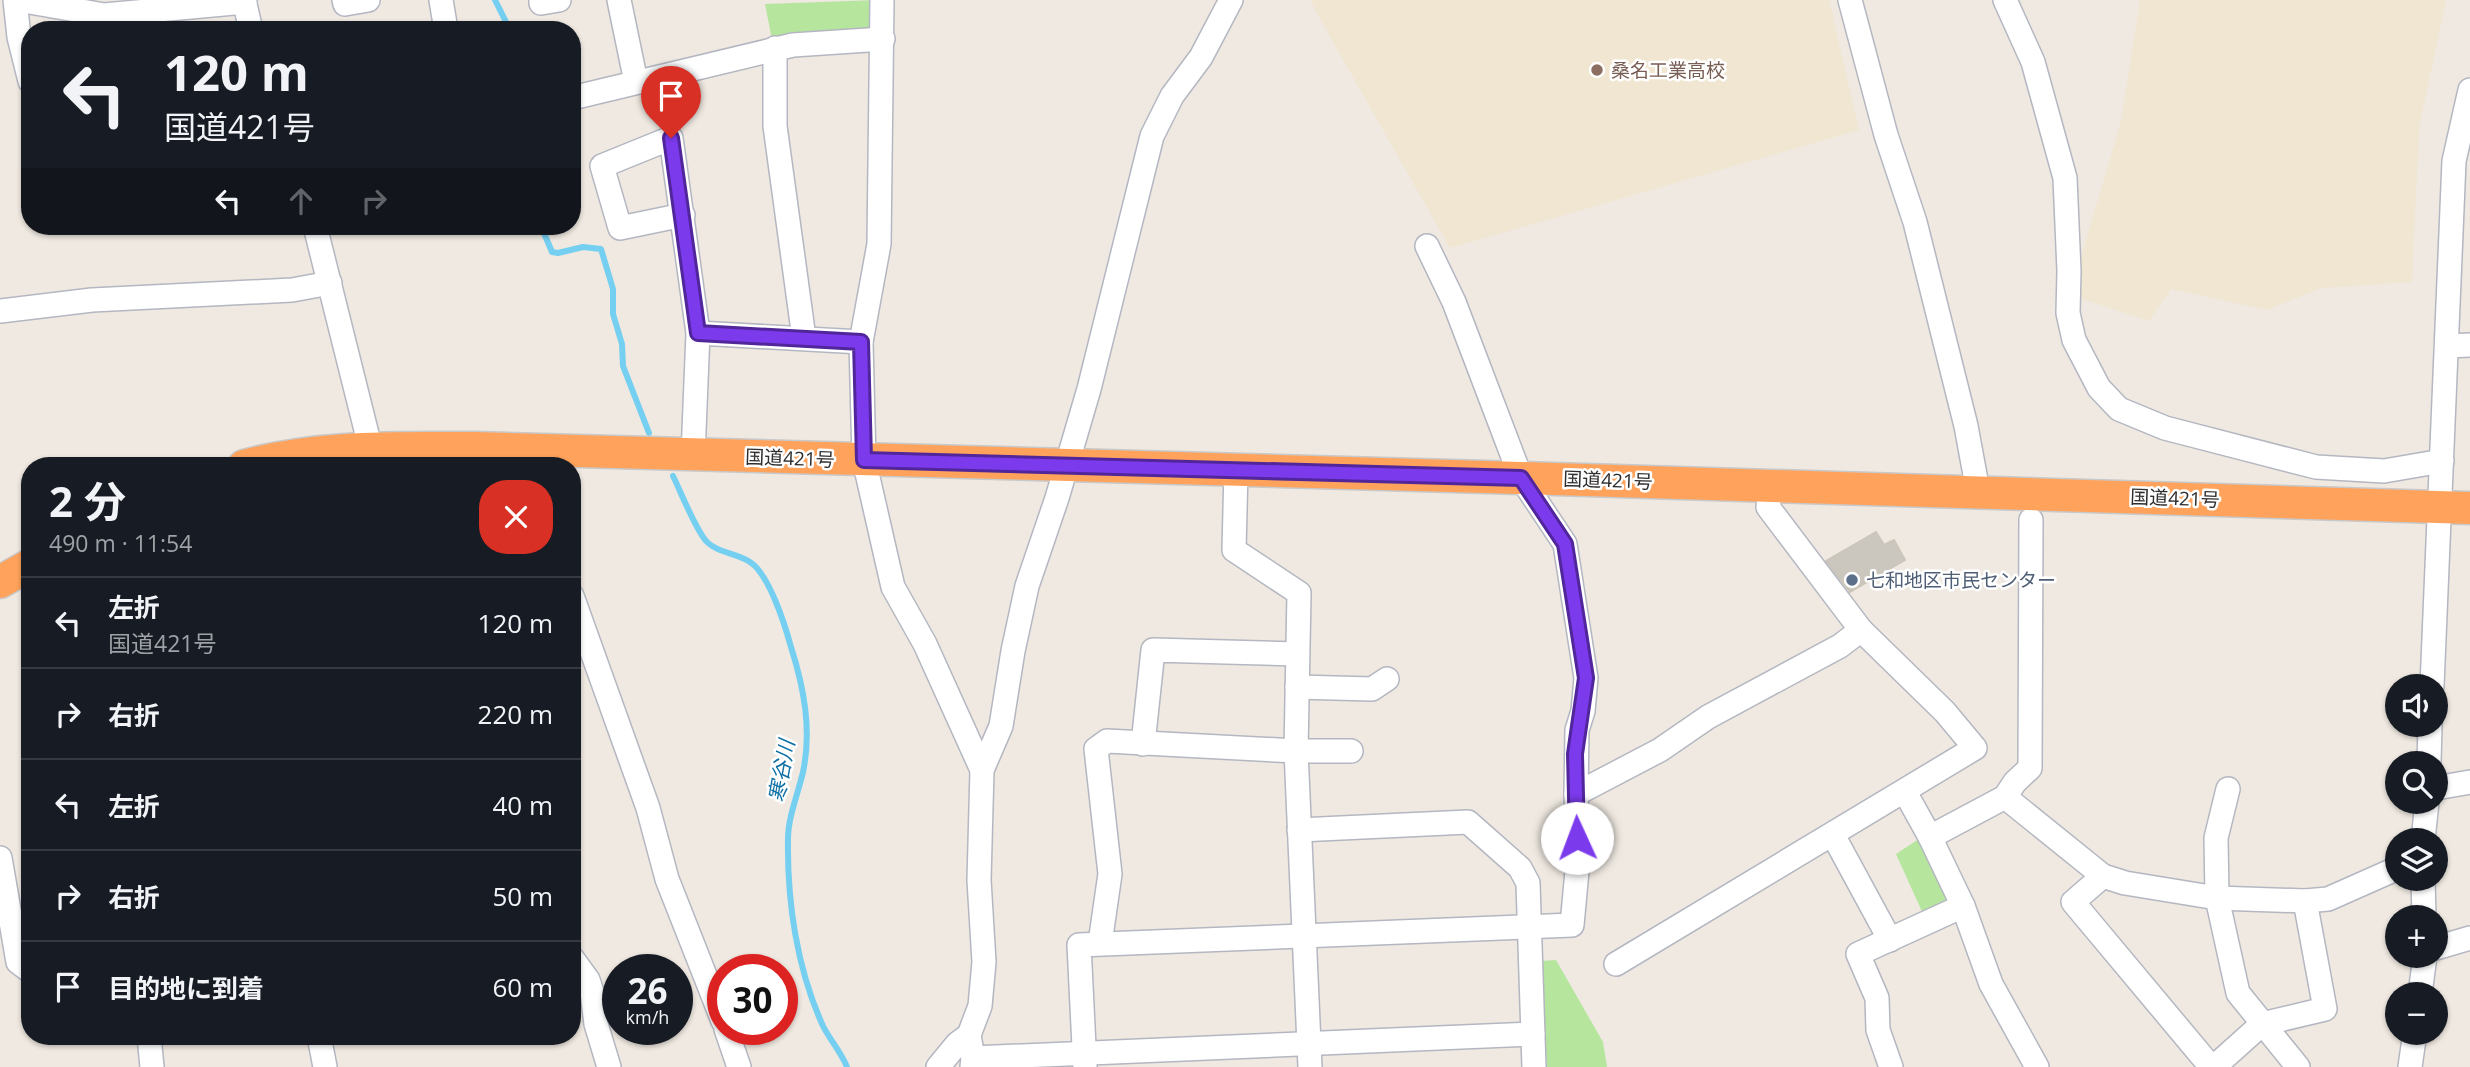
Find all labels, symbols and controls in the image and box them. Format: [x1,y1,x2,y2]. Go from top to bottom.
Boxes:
text: 120 m [164,39,309,105]
icon: left [49,49,140,140]
place label: 桑名工業高校 [1611,57,1725,83]
marker: 桑名工業高校 [1589,62,1605,78]
pin [641,66,701,138]
icon: arrive [652,77,690,115]
text: 国道421号 [164,105,315,148]
icon: left [209,182,247,220]
icon: ahead [282,182,320,220]
icon: right [355,182,393,220]
street label: 国道421号 [745,443,835,473]
street label: 国道421号 [1563,465,1653,495]
text: 2 分 [49,472,126,529]
button: close [479,480,553,554]
street label: 国道421号 [2130,483,2220,513]
text: 490 m · 11:54 [49,527,192,559]
place label: 七和地区市民センター [1866,567,2056,593]
marker: 七和地区市民センター [1844,572,1860,588]
text: 左折 [108,589,160,625]
icon: left [49,604,87,642]
text: 120 m [478,605,553,641]
text: 国道421号 [108,627,216,659]
map controls [2385,674,2448,1045]
button: sound [2385,674,2448,737]
icon: right [49,695,87,733]
text: 220 m [478,696,553,732]
text: 右折 [108,697,160,733]
water label: 寒谷川 [762,735,801,804]
button: search [2385,751,2448,814]
icon: left [49,786,87,824]
text: 40 m [492,787,553,823]
text: 左折 [108,788,160,824]
position arrow [1540,801,1614,875]
button: layers [2385,828,2448,891]
icon: right [49,877,87,915]
text: 50 m [492,878,553,914]
text: 右折 [108,879,160,915]
button: + [2385,905,2448,968]
speed limit sign: 30 [707,954,798,1045]
text: 26 [627,967,668,1014]
icon: arrive [49,968,87,1006]
text: 60 m [492,969,553,1005]
text: 目的地に到着 [108,970,264,1006]
button: − [2385,982,2448,1045]
text: km/h [626,1005,669,1029]

